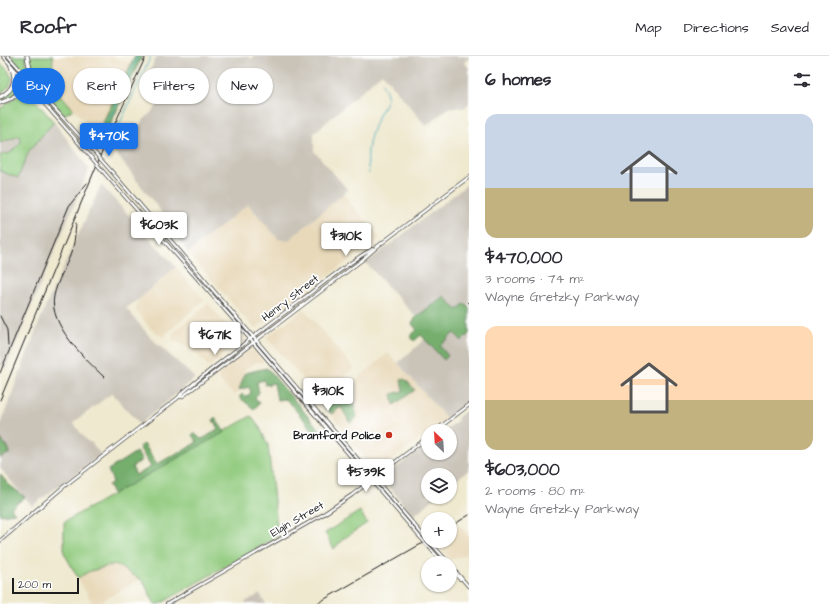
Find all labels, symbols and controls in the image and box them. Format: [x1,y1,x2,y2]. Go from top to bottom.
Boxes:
text: Roofr [20,14,77,41]
text: Map [635,18,662,38]
text: Directions [684,18,749,38]
text: Saved [771,18,809,38]
chip: Buy [12,68,65,104]
chip: Rent [73,68,131,104]
chip: Filters [139,68,209,104]
chip: New [217,68,273,104]
text: 6 homes [485,68,551,92]
icon: filters [791,69,813,91]
pin: $470K [81,123,137,157]
text: $470K [89,127,129,145]
icon: home [613,140,685,212]
pin: $603K [131,212,187,246]
text: $603K [140,216,178,234]
pin: $310K [318,223,374,257]
text: $310K [330,227,362,245]
text: $470,000 [485,246,562,270]
text: 3 rooms · 74 m² [485,270,585,288]
street label: Henry Street [258,271,323,326]
text: Wayne Gretzky Parkway [485,288,639,306]
pin: $671K [187,322,243,356]
text: $671K [199,326,231,344]
icon: home [613,352,685,424]
pin: $310K [300,378,356,412]
text: $310K [312,382,344,400]
north arrow [421,424,457,460]
map controls [421,424,457,592]
place label: Brantford Police [293,428,381,443]
marker: Brantford Police [384,430,394,440]
text: $603,000 [485,458,560,482]
pin: $539K [338,459,394,493]
text: $539K [347,463,385,481]
button: layers [421,468,457,504]
text: 2 rooms · 80 m² [485,482,585,500]
street label: Elgin Street [268,497,327,541]
text: Wayne Gretzky Parkway [485,500,639,518]
button: + [421,512,457,548]
button: − [421,556,457,592]
scale bar [12,576,79,595]
text: 200 m [18,577,51,592]

